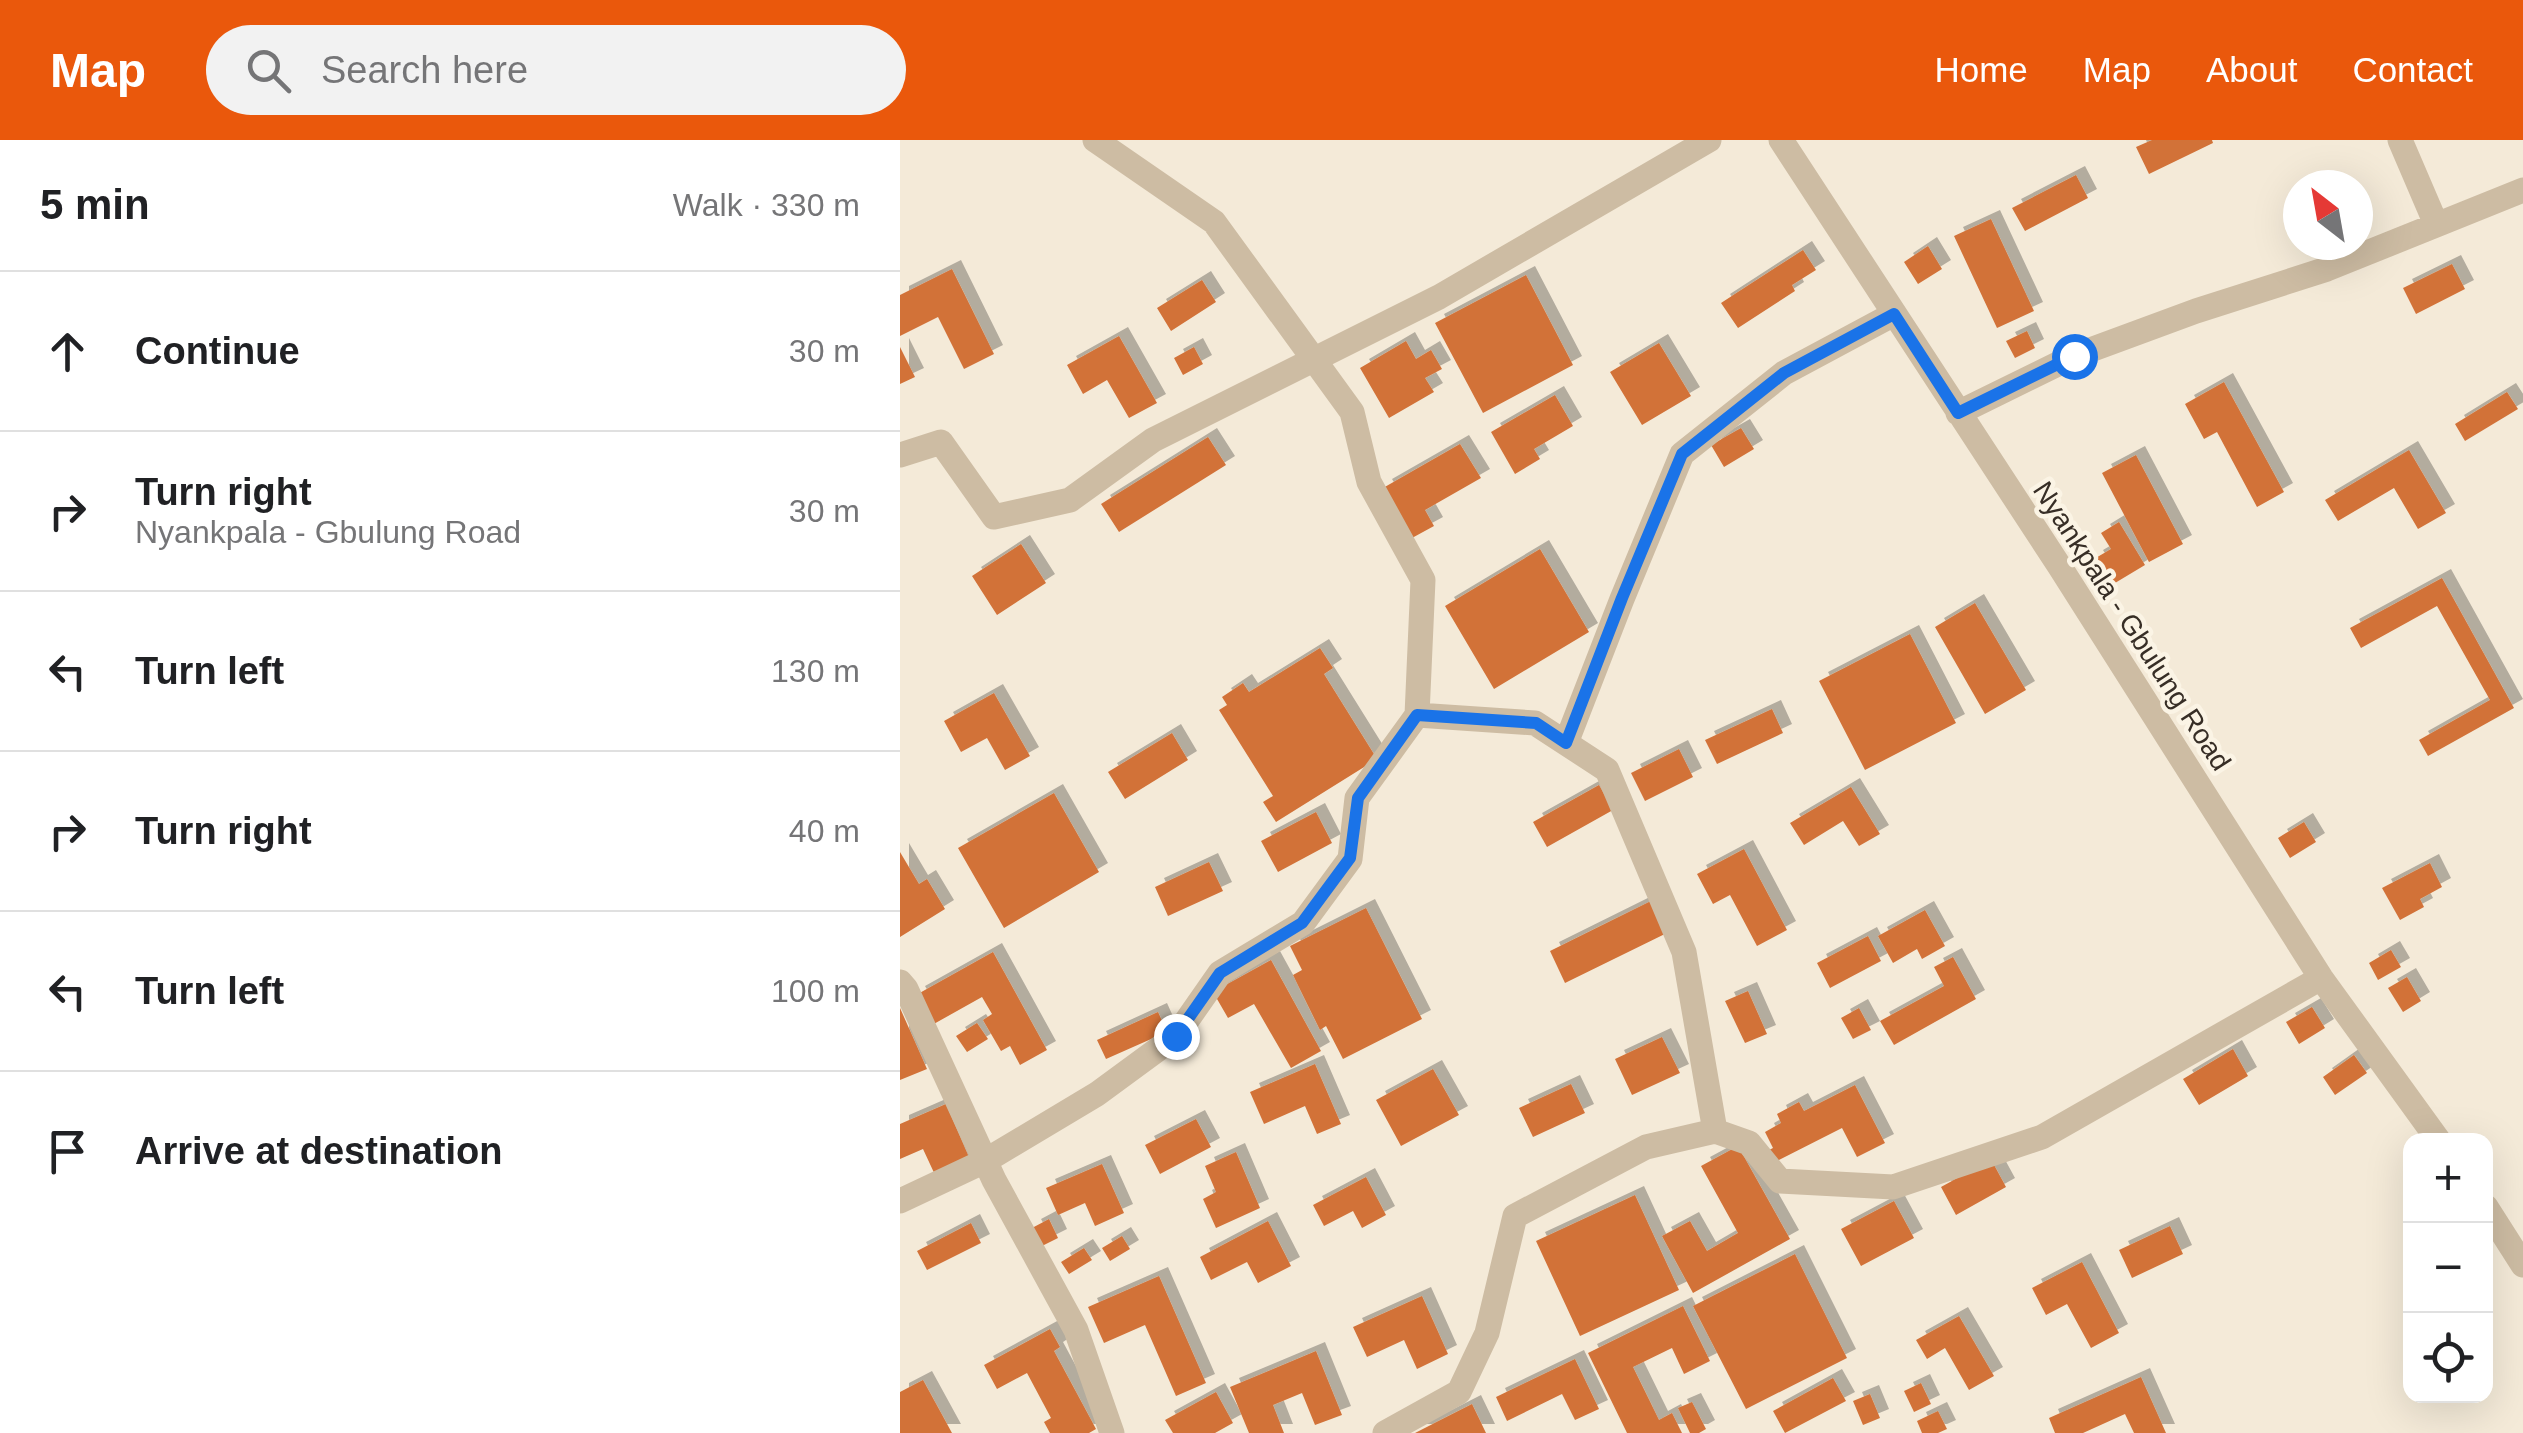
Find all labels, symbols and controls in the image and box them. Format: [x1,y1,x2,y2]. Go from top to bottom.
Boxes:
search box [206,25,906,115]
icon: search [241,43,296,98]
text: Map [50,44,146,97]
text: Search here [321,49,528,91]
text: Home [1934,50,2028,89]
text: Map [2083,50,2151,89]
text: About [2206,50,2297,89]
text: Contact [2352,50,2473,89]
north arrow [2283,170,2373,260]
text: 5 min [40,181,150,228]
text: Walk · 330 m [673,187,860,223]
icon: ahead [40,324,95,379]
text: Continue [135,330,300,372]
text: 30 m [789,333,860,369]
route start [2052,334,2098,380]
text: Turn right [135,471,312,513]
street label: Nyankpala - Gbulung Road [2027,476,2237,776]
icon: right [40,484,95,539]
text: 30 m [789,493,860,529]
text: Nyankpala - Gbulung Road [135,514,521,550]
icon: left [40,644,95,699]
text: Turn left [135,650,284,692]
text: 130 m [771,653,860,689]
icon: right [40,804,95,859]
text: Turn right [135,810,312,852]
text: 40 m [789,813,860,849]
icon: left [40,964,95,1019]
text: Turn left [135,970,284,1012]
text: 100 m [771,973,860,1009]
route end [1154,1014,1200,1060]
icon: arrive [40,1124,95,1179]
text: Arrive at destination [135,1130,502,1172]
map controls [2403,1133,2493,1403]
button: + [2403,1133,2493,1223]
button: − [2403,1223,2493,1313]
button: locate [2403,1313,2493,1403]

